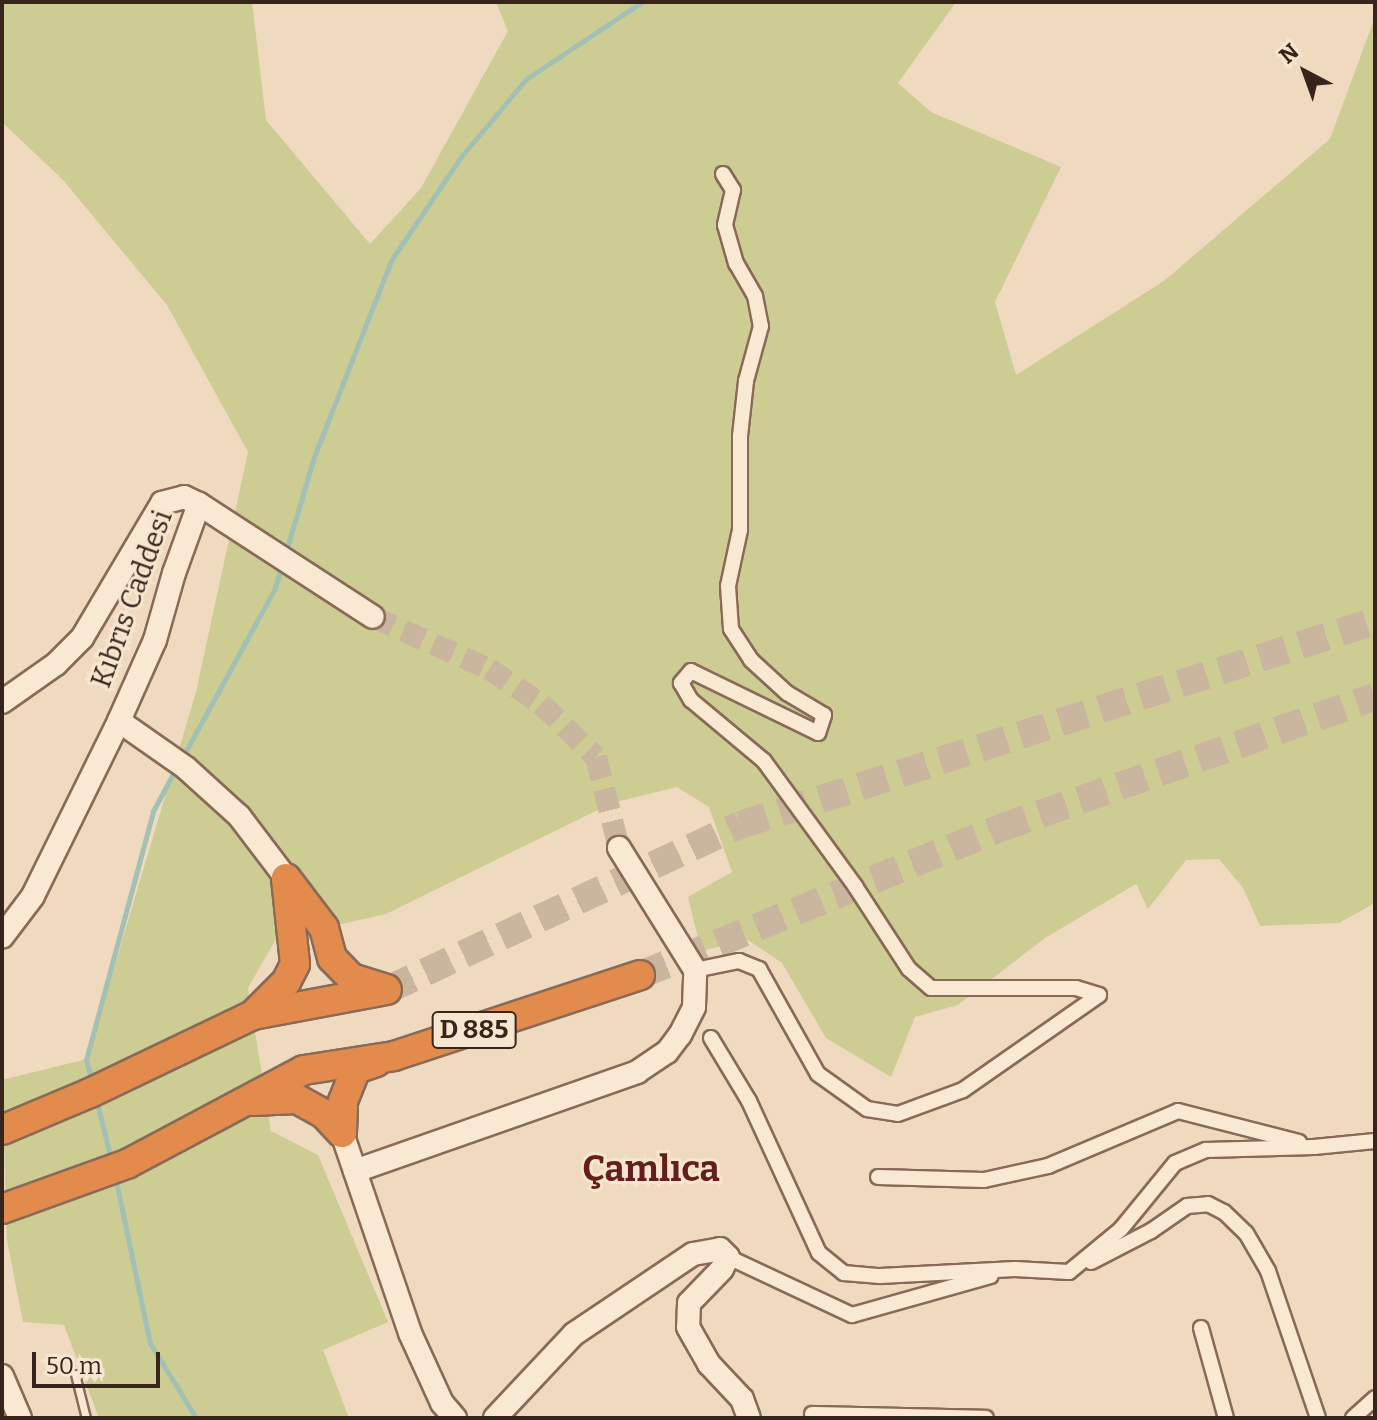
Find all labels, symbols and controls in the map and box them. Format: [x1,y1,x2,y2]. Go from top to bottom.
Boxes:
north arrow [1265,32,1345,112]
text: N [1274,38,1304,69]
street label: Kıbrıs Caddesi [84,506,180,692]
road number: D 885 [430,1008,518,1052]
district label: Çamlıca [582,1148,720,1192]
scale bar [36,1336,164,1386]
text: 50 m [46,1352,102,1380]

